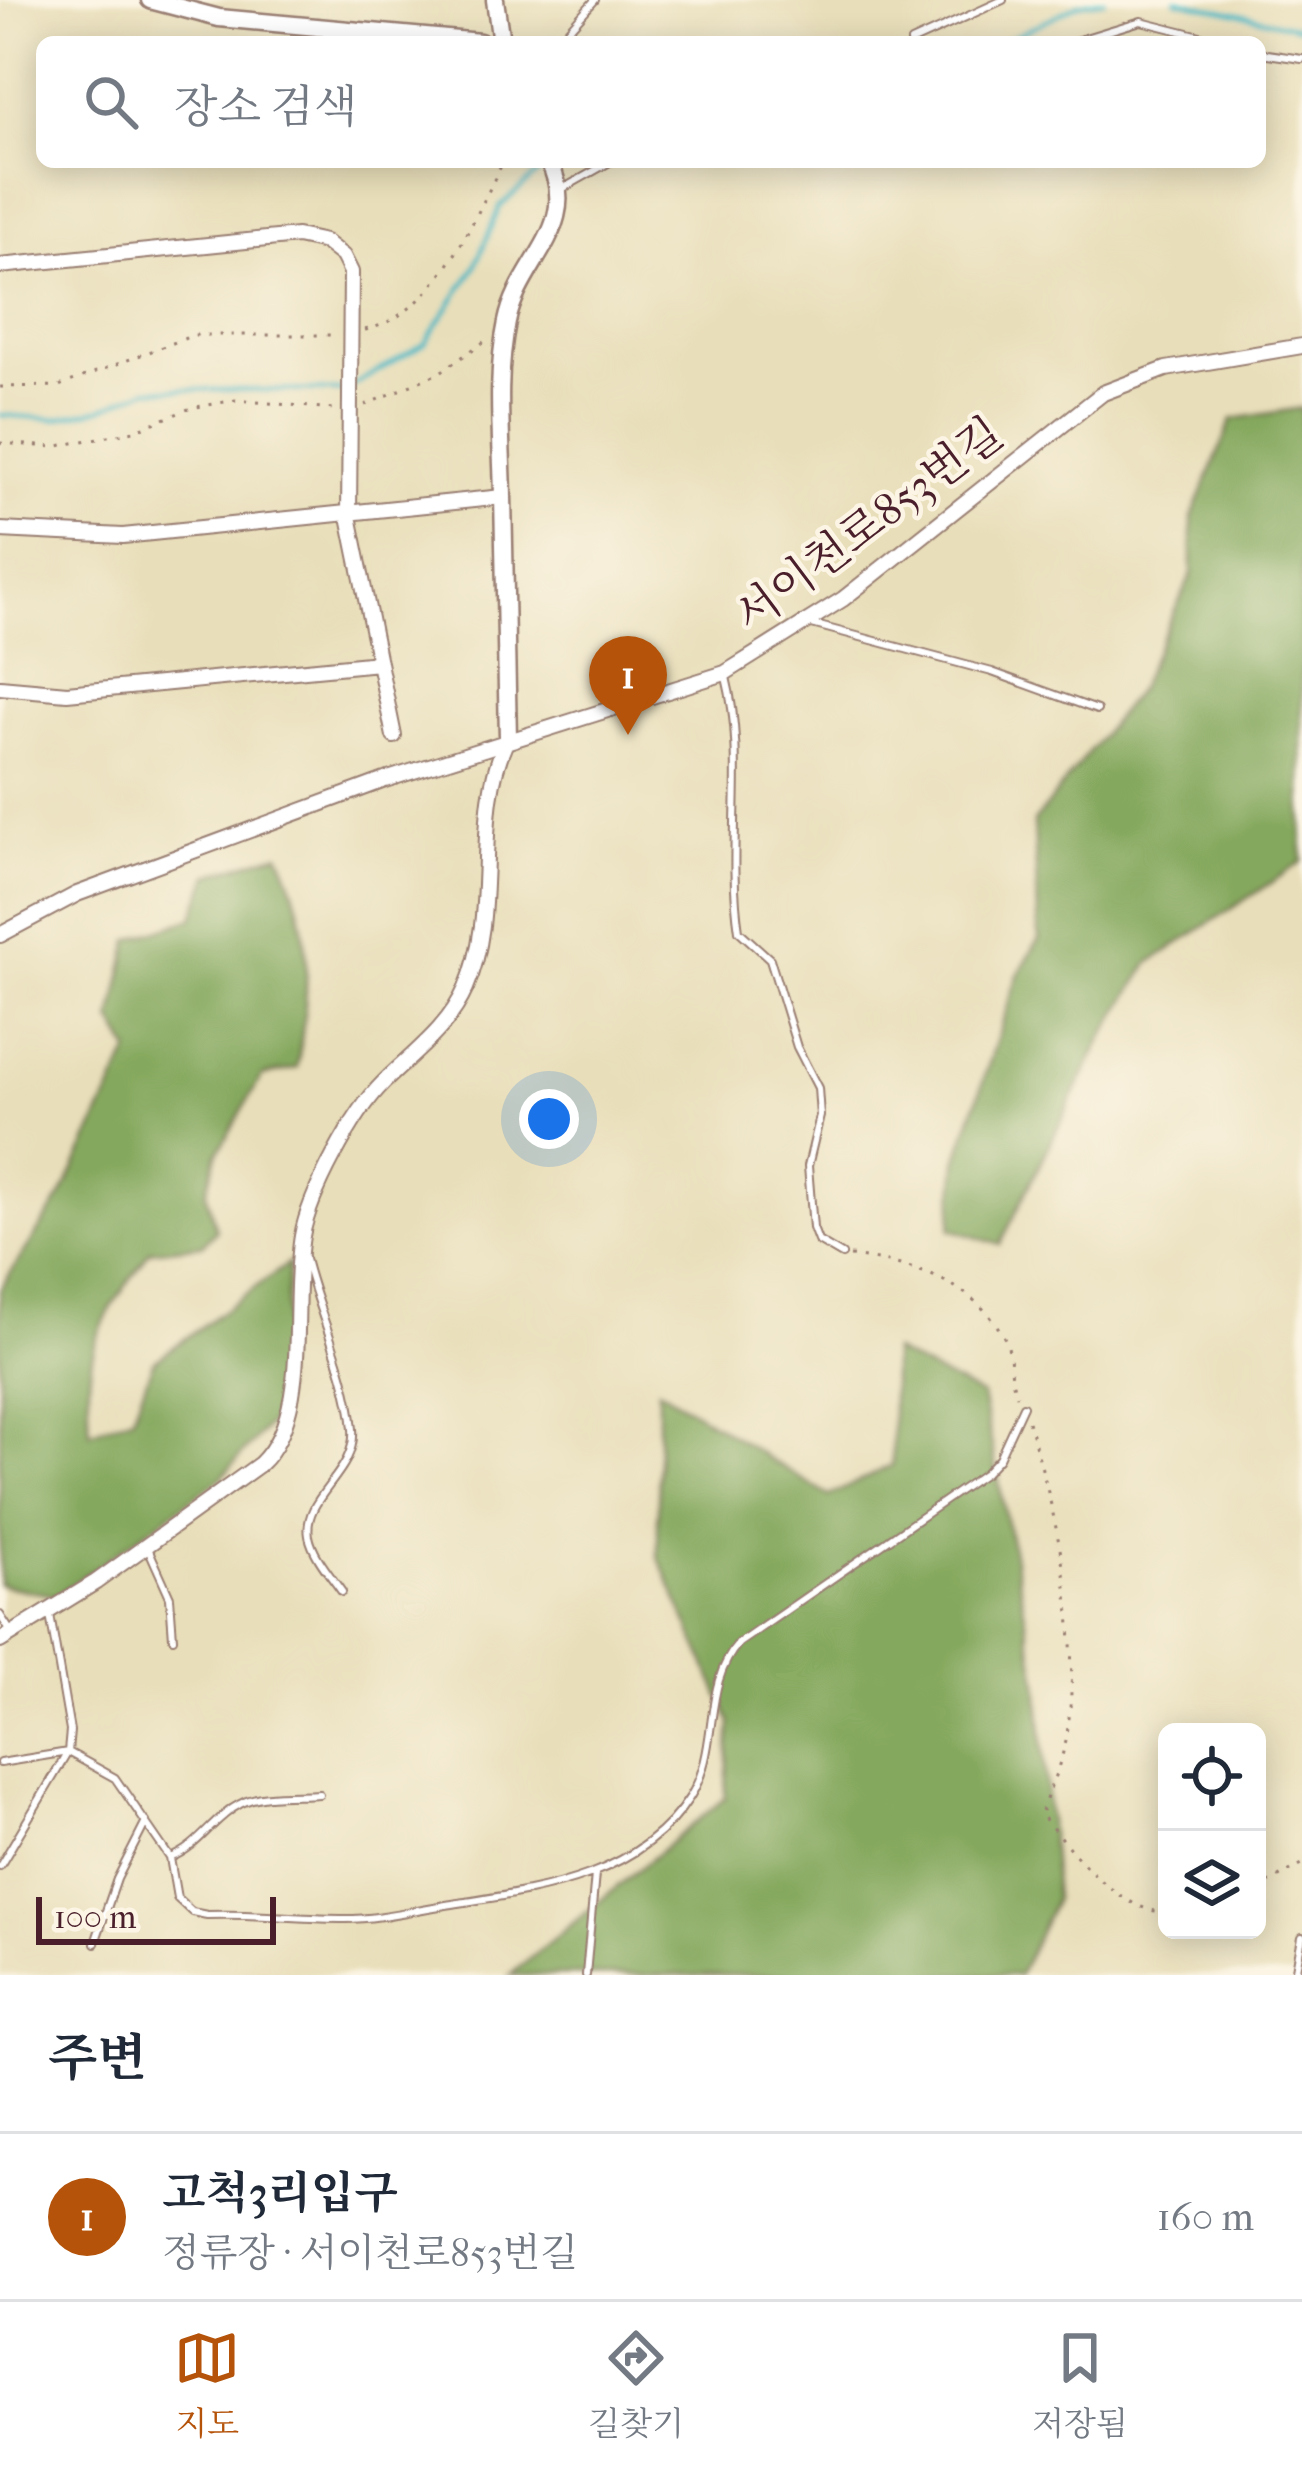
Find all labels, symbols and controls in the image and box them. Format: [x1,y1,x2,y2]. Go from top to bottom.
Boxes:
search box [36,36,1266,168]
icon: search [78,69,144,135]
text: 장소 검색 [174,81,358,134]
street label: 서이천로853번길 [725,407,1013,643]
pin: 1 [589,636,667,735]
your location [519,1089,579,1149]
map controls [1158,1723,1266,1939]
button: locate [1158,1723,1266,1831]
button: layers [1158,1831,1266,1939]
scale bar [36,1891,276,1944]
text: 100 m [54,1898,137,1937]
text: 주변 [48,2028,147,2088]
text: 고척3리입구 [162,2167,398,2220]
text: 1 [80,2194,94,2240]
text: 160 m [1157,2194,1254,2240]
text: 정류장 · 서이천로853번길 [162,2230,578,2276]
tab: 지도 [174,2325,240,2444]
tab: 길찾기 [588,2325,684,2444]
tab: 저장됨 [1032,2325,1128,2444]

